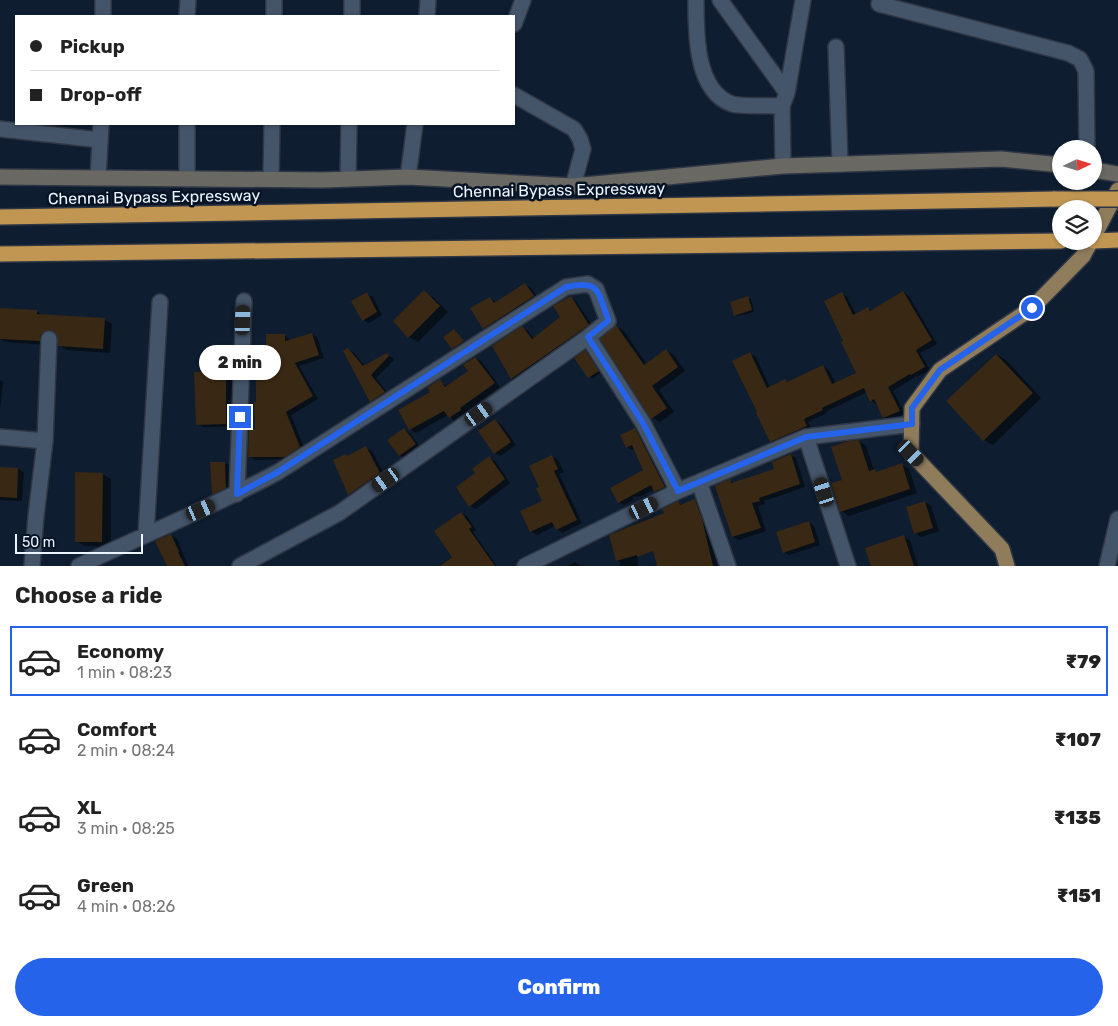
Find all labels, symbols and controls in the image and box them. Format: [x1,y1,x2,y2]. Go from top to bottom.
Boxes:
text: Pickup [60,35,125,58]
text: Drop-off [60,83,142,106]
north arrow [1052,140,1102,190]
map controls [1052,140,1102,250]
street label: Chennai Bypass Expressway [453,179,666,201]
street label: Chennai Bypass Expressway [48,186,261,208]
button: layers [1052,200,1102,250]
route start [1021,297,1043,319]
car [234,305,251,335]
callout: 2 min [199,344,281,380]
text: 2 min [218,353,262,372]
car [462,399,495,429]
route end [229,406,251,428]
car [895,437,926,469]
car [369,465,402,495]
car [812,475,835,509]
car [627,495,660,521]
car [184,497,217,523]
scale bar [15,531,142,554]
text: 50 m [22,534,55,551]
text: Choose a ride [15,582,162,609]
icon: car [17,639,62,684]
text: Economy [77,640,164,663]
text: ₹79 [1066,650,1101,673]
text: 1 min · 08:23 [77,663,172,682]
icon: car [17,717,62,762]
text: Comfort [77,718,157,741]
text: ₹107 [1055,728,1101,751]
text: 2 min · 08:24 [77,741,175,760]
icon: car [17,795,62,840]
text: XL [77,796,101,819]
text: ₹135 [1054,806,1101,829]
text: 3 min · 08:25 [77,819,175,838]
icon: car [17,873,62,918]
text: Green [77,874,134,897]
text: ₹151 [1057,884,1101,907]
text: 4 min · 08:26 [77,897,175,916]
button: Confirm [15,958,1103,1016]

